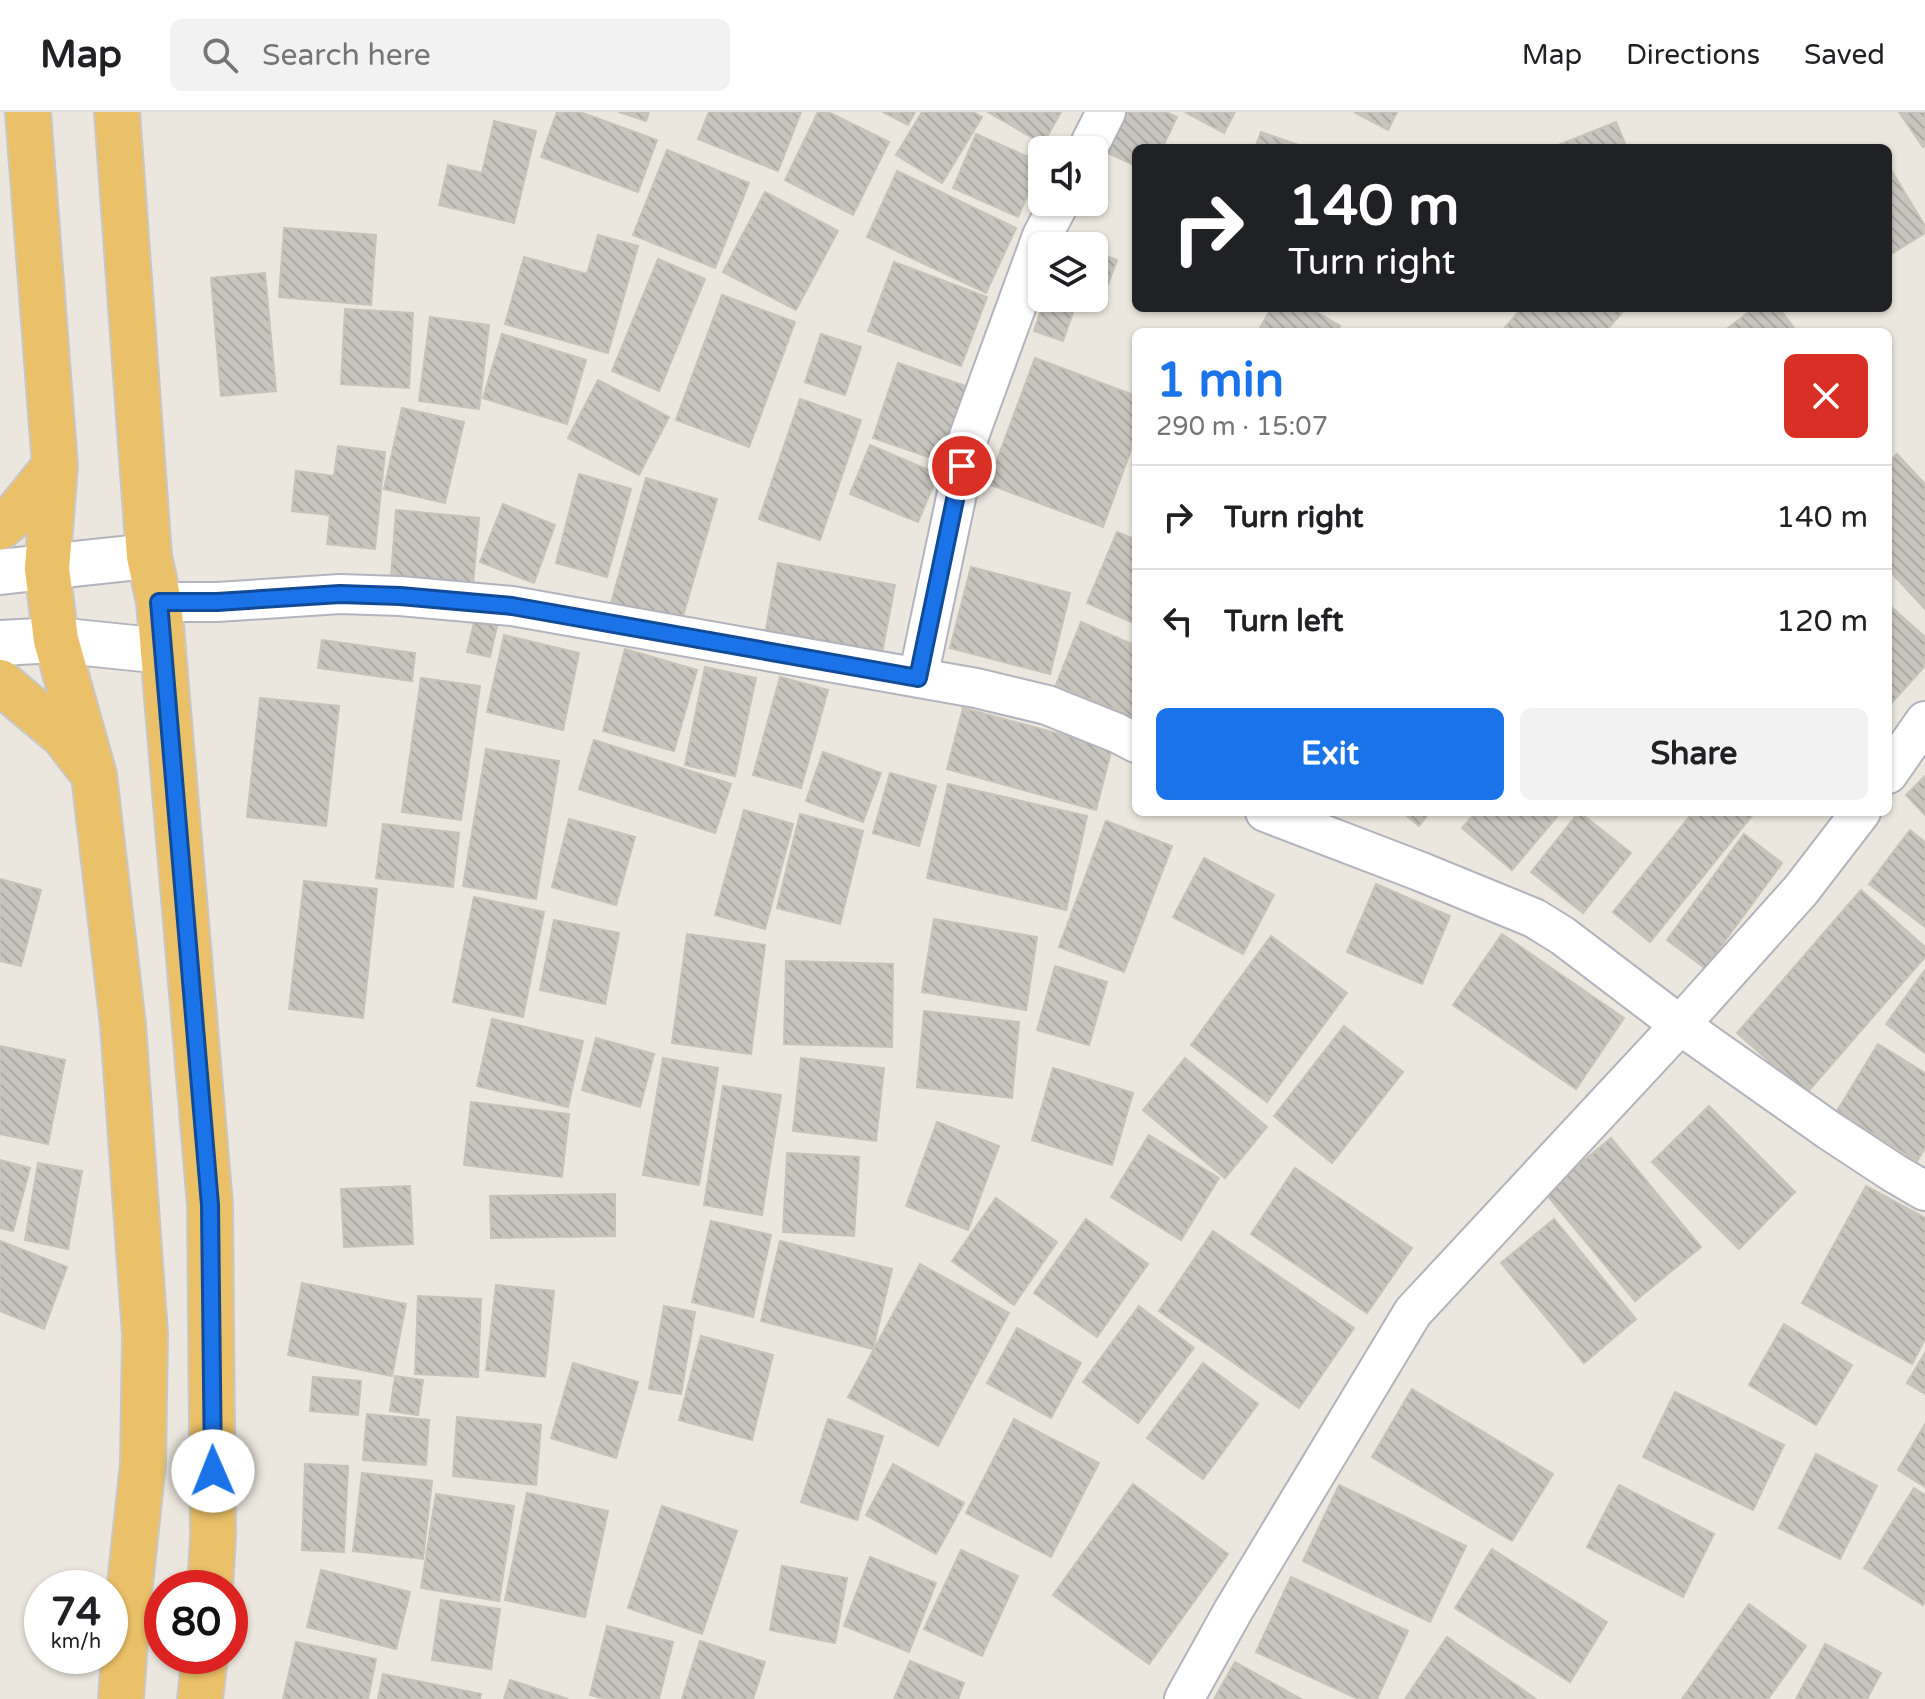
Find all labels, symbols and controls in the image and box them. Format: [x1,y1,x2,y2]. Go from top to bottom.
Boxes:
search box [170,19,730,91]
text: Map [40,32,122,78]
icon: search [198,33,242,77]
text: Search here [262,37,431,74]
text: Map [1522,38,1582,72]
text: Directions [1626,38,1760,72]
text: Saved [1804,38,1885,72]
map controls [1028,136,1108,312]
button: sound [1028,136,1108,216]
text: 140 m [1288,173,1459,240]
icon: right [1156,176,1260,280]
button: layers [1028,232,1108,312]
text: Turn right [1288,241,1455,284]
text: 1 min [1156,352,1284,410]
button: close [1784,354,1868,438]
text: 290 m · 15:07 [1156,411,1328,442]
pin [928,432,996,500]
icon: arrive [940,444,984,488]
icon: right [1156,495,1200,539]
text: Turn right [1224,499,1364,536]
text: 140 m [1776,499,1868,536]
icon: left [1156,599,1200,643]
text: Turn left [1224,603,1343,640]
text: 120 m [1776,603,1868,640]
button: Exit [1156,708,1504,800]
button: Share [1520,708,1868,800]
position arrow [171,1429,255,1513]
speed limit sign: 80 [144,1570,248,1674]
text: 74 [51,1588,101,1636]
text: km/h [51,1630,101,1654]

